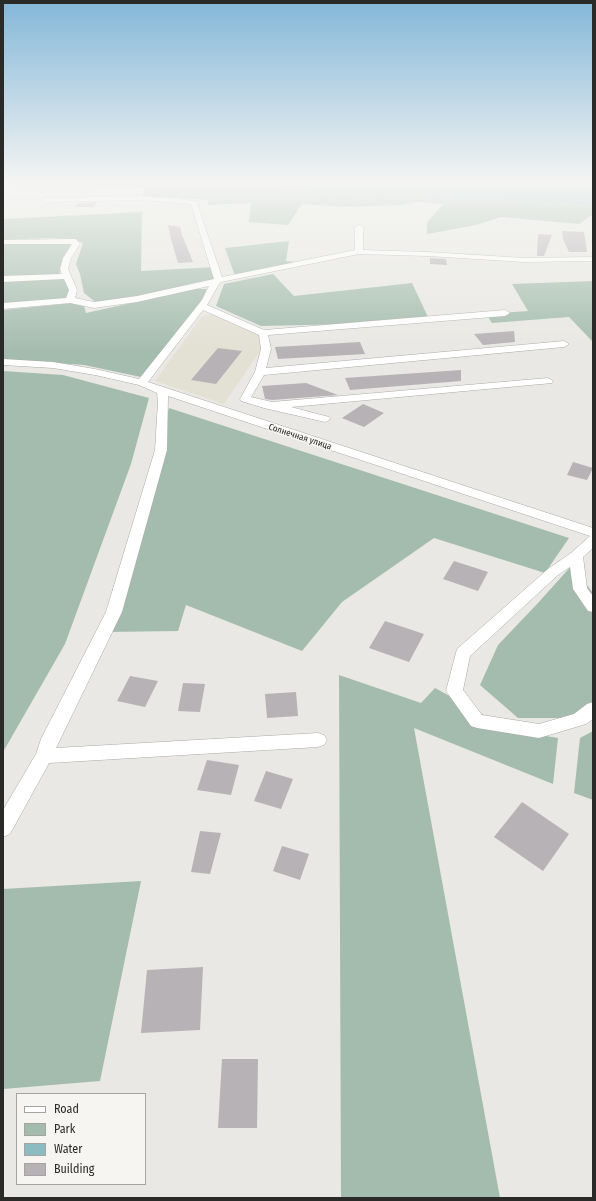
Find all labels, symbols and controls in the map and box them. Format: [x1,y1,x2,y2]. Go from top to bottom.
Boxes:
street label: Солнечная улица [267,422,333,452]
legend [16,1093,146,1185]
text: Road [54,1102,79,1116]
text: Park [54,1122,75,1136]
text: Water [54,1142,82,1156]
text: Building [54,1162,94,1176]

